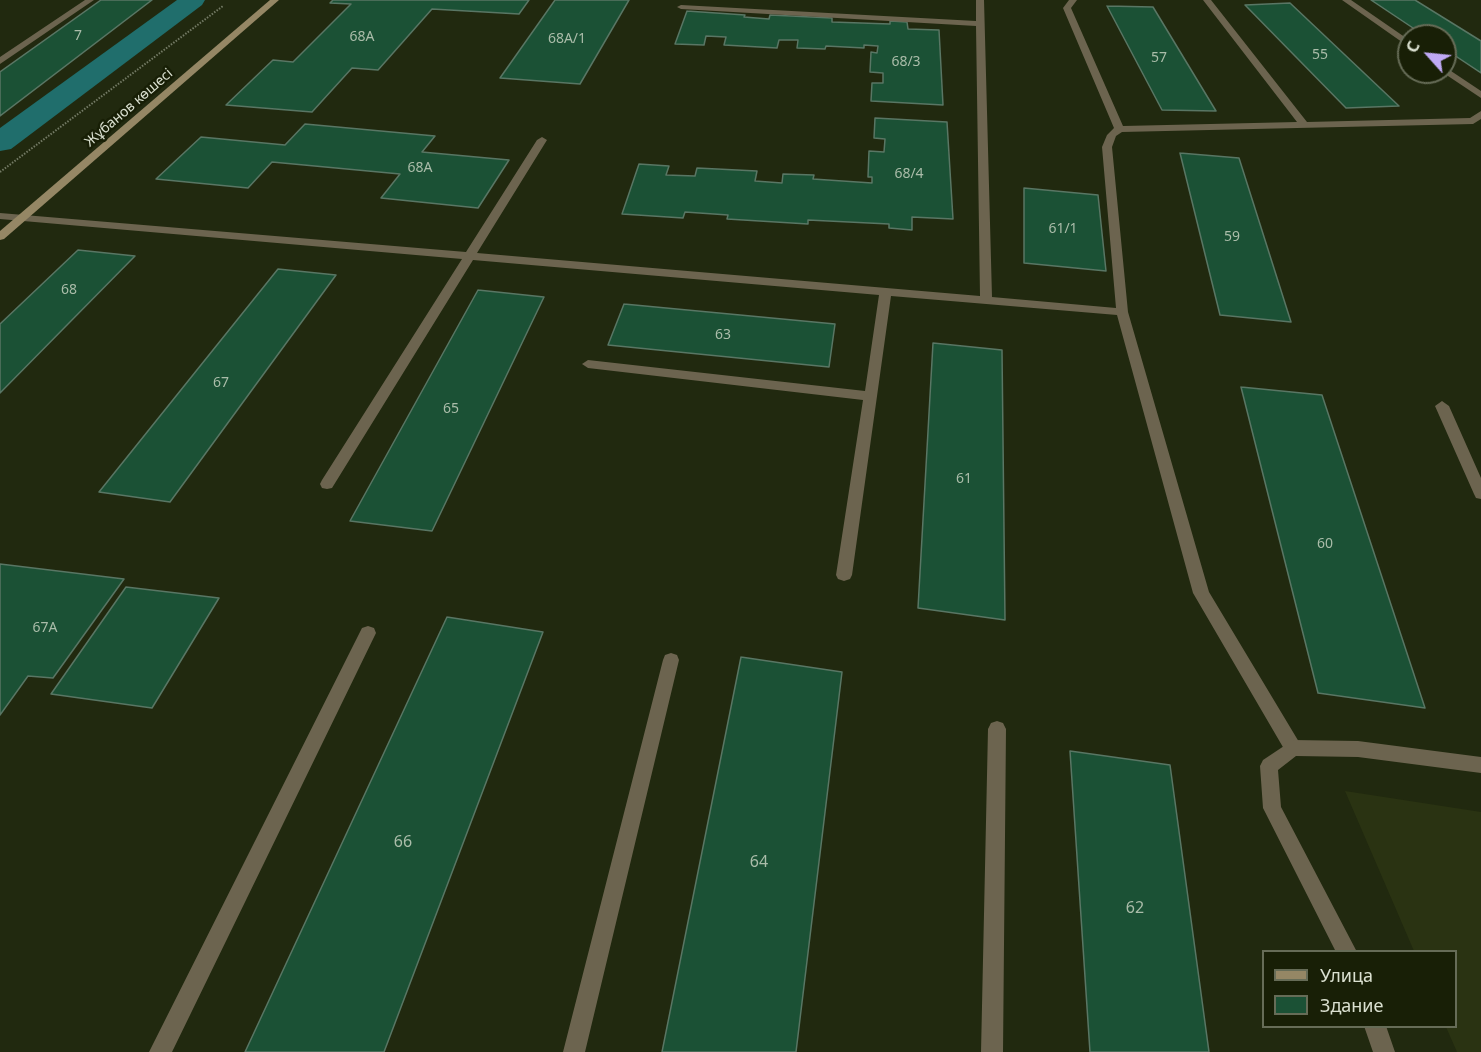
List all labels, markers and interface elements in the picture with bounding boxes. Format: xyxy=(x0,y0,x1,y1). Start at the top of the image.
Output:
north arrow xyxy=(1397,24,1457,84)
house number: 7 xyxy=(74,28,82,44)
house number: 68А xyxy=(350,29,374,45)
house number: 68А/1 xyxy=(548,31,586,47)
text: С xyxy=(1401,37,1425,56)
house number: 55 xyxy=(1312,47,1328,63)
house number: 57 xyxy=(1151,50,1167,66)
house number: 68/3 xyxy=(891,54,921,70)
street label: Жұбанов көшесі xyxy=(82,65,176,151)
house number: 68А xyxy=(408,160,432,176)
house number: 68/4 xyxy=(894,166,924,182)
house number: 61/1 xyxy=(1048,221,1078,237)
house number: 59 xyxy=(1224,229,1240,245)
house number: 68 xyxy=(61,282,77,298)
house number: 63 xyxy=(715,327,731,343)
house number: 67 xyxy=(213,375,229,391)
house number: 65 xyxy=(443,401,459,417)
house number: 61 xyxy=(956,471,972,487)
house number: 60 xyxy=(1317,536,1333,552)
house number: 67А xyxy=(33,620,57,636)
house number: 66 xyxy=(394,832,412,852)
house number: 64 xyxy=(750,852,768,872)
house number: 62 xyxy=(1126,898,1144,918)
legend xyxy=(1262,950,1457,1028)
text: Улица xyxy=(1320,963,1373,987)
text: Здание xyxy=(1320,993,1383,1017)

